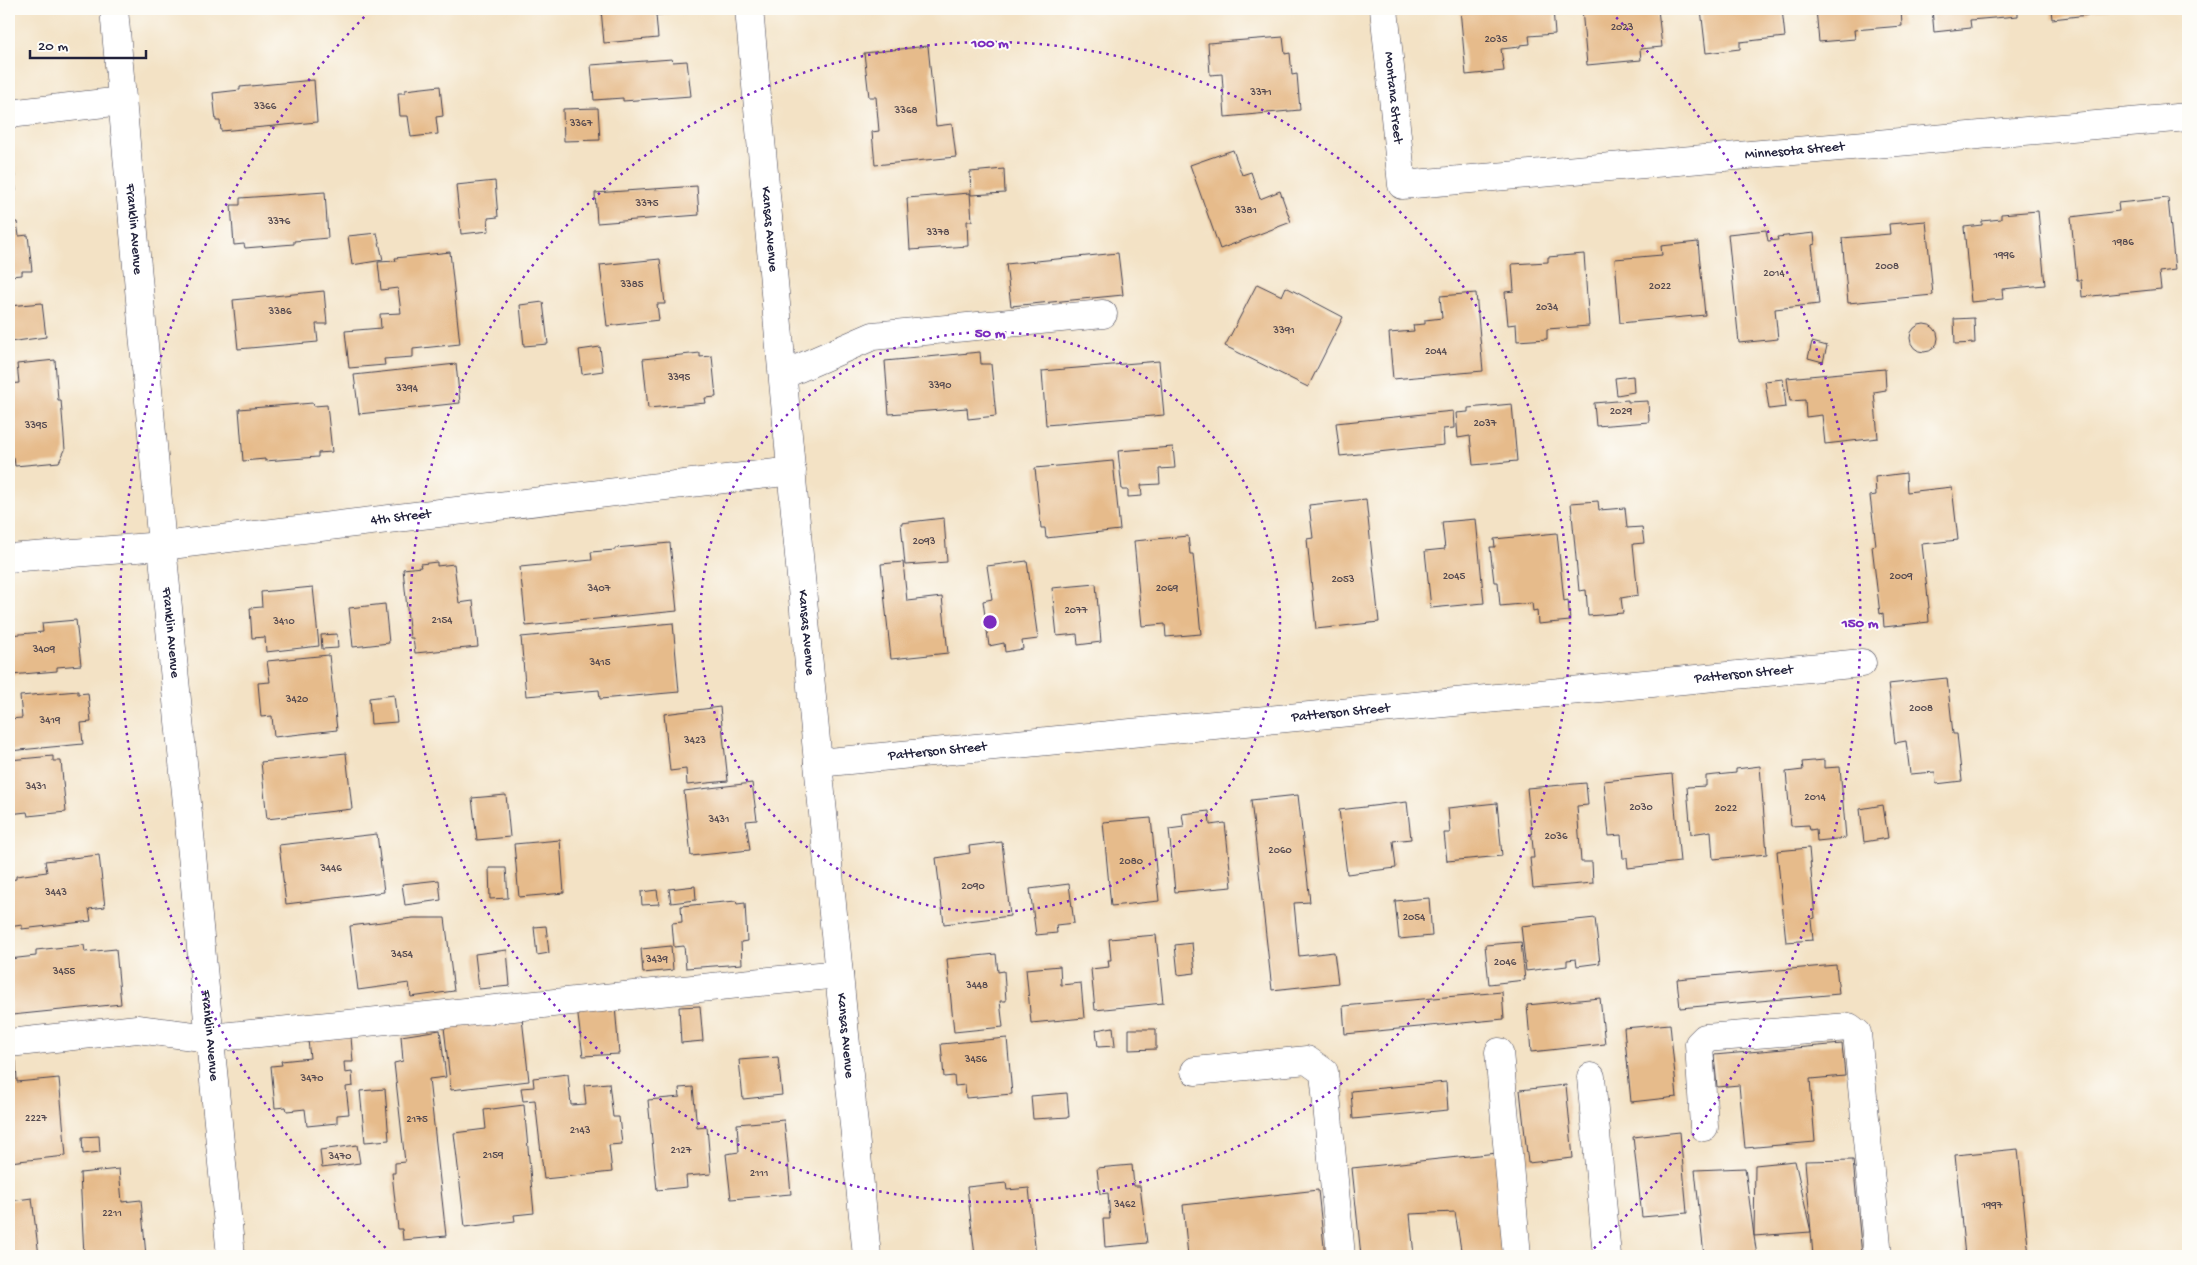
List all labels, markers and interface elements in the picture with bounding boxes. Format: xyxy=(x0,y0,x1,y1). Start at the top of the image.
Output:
house number: 2023 xyxy=(1611,22,1634,34)
scale bar xyxy=(30,28,146,60)
house number: 2035 xyxy=(1484,34,1508,46)
text: 100 m xyxy=(970,35,1009,53)
text: 20 m xyxy=(38,38,68,56)
street label: Montana Street xyxy=(1380,51,1406,146)
house number: 3371 xyxy=(1249,87,1272,99)
house number: 3366 xyxy=(253,101,277,113)
house number: 3368 xyxy=(893,105,918,117)
house number: 3367 xyxy=(569,118,593,130)
street label: Minnesota Street xyxy=(1744,138,1846,164)
street label: Franklin Avenue xyxy=(121,182,146,276)
street label: Kansas Avenue xyxy=(757,186,782,273)
house number: 3375 xyxy=(635,198,659,210)
house number: 3381 xyxy=(1234,205,1257,217)
house number: 3376 xyxy=(267,216,291,228)
house number: 3378 xyxy=(925,227,950,239)
house number: 1986 xyxy=(2111,237,2134,249)
house number: 1996 xyxy=(1992,250,2015,262)
house number: 2008 xyxy=(1875,261,1899,273)
house number: 2014 xyxy=(1763,268,1785,280)
house number: 3385 xyxy=(619,279,644,291)
house number: 2022 xyxy=(1649,281,1672,293)
house number: 2034 xyxy=(1536,302,1559,314)
house number: 3386 xyxy=(267,306,292,318)
text: 50 m xyxy=(975,325,1006,343)
house number: 3391 xyxy=(1272,325,1295,337)
house number: 2044 xyxy=(1425,346,1448,358)
house number: 3395 xyxy=(667,372,691,384)
house number: 3390 xyxy=(927,380,952,392)
house number: 3394 xyxy=(395,383,419,395)
house number: 2029 xyxy=(1610,406,1633,418)
house number: 2037 xyxy=(1473,418,1497,430)
house number: 3395 xyxy=(24,420,48,432)
street label: 4th Street xyxy=(370,505,433,530)
house number: 2093 xyxy=(913,536,936,548)
house number: 2045 xyxy=(1443,571,1466,583)
house number: 2009 xyxy=(1889,571,1913,583)
house number: 2053 xyxy=(1331,574,1355,586)
house number: 3407 xyxy=(587,583,611,595)
house number: 2069 xyxy=(1156,583,1179,595)
street label: Franklin Avenue xyxy=(157,585,183,679)
street label: Kansas Avenue xyxy=(794,589,818,677)
house number: 2077 xyxy=(1064,605,1088,617)
centre of rings xyxy=(981,613,999,631)
house number: 2154 xyxy=(432,615,453,627)
text: 150 m xyxy=(1841,615,1879,633)
house number: 3410 xyxy=(272,616,295,628)
house number: 3409 xyxy=(32,644,56,656)
house number: 3415 xyxy=(588,657,611,669)
street label: Patterson Street xyxy=(1693,661,1795,688)
house number: 3420 xyxy=(285,694,308,706)
street label: Patterson Street xyxy=(1290,700,1392,726)
house number: 2008 xyxy=(1909,703,1933,715)
house number: 3419 xyxy=(39,715,61,727)
house number: 3423 xyxy=(683,735,706,747)
street label: Patterson Street xyxy=(886,738,989,765)
house number: 3431 xyxy=(24,781,47,793)
house number: 2014 xyxy=(1804,792,1826,804)
house number: 2030 xyxy=(1629,802,1653,814)
house number: 2022 xyxy=(1715,803,1738,815)
house number: 3431 xyxy=(707,814,730,826)
house number: 2036 xyxy=(1545,831,1568,843)
house number: 2060 xyxy=(1268,845,1292,857)
house number: 2080 xyxy=(1119,856,1143,868)
house number: 3446 xyxy=(319,863,342,875)
house number: 2090 xyxy=(961,881,985,893)
house number: 3443 xyxy=(44,887,67,899)
house number: 2054 xyxy=(1403,912,1426,924)
house number: 3454 xyxy=(390,949,414,961)
house number: 3439 xyxy=(645,954,669,966)
house number: 2046 xyxy=(1494,957,1517,969)
house number: 3455 xyxy=(52,966,75,978)
house number: 3448 xyxy=(965,980,988,992)
street label: Franklin Avenue xyxy=(197,988,223,1082)
street label: Kansas Avenue xyxy=(832,992,858,1080)
house number: 3456 xyxy=(964,1054,988,1066)
house number: 3470 xyxy=(300,1073,323,1085)
house number: 2227 xyxy=(25,1113,47,1125)
house number: 2175 xyxy=(406,1114,428,1126)
house number: 2143 xyxy=(570,1125,591,1137)
house number: 2127 xyxy=(671,1145,692,1157)
house number: 2159 xyxy=(482,1150,504,1162)
house number: 3470 xyxy=(328,1151,351,1163)
house number: 2111 xyxy=(750,1168,768,1180)
house number: 3462 xyxy=(1113,1199,1137,1211)
house number: 1997 xyxy=(1980,1200,2003,1212)
house number: 2211 xyxy=(102,1208,122,1220)

